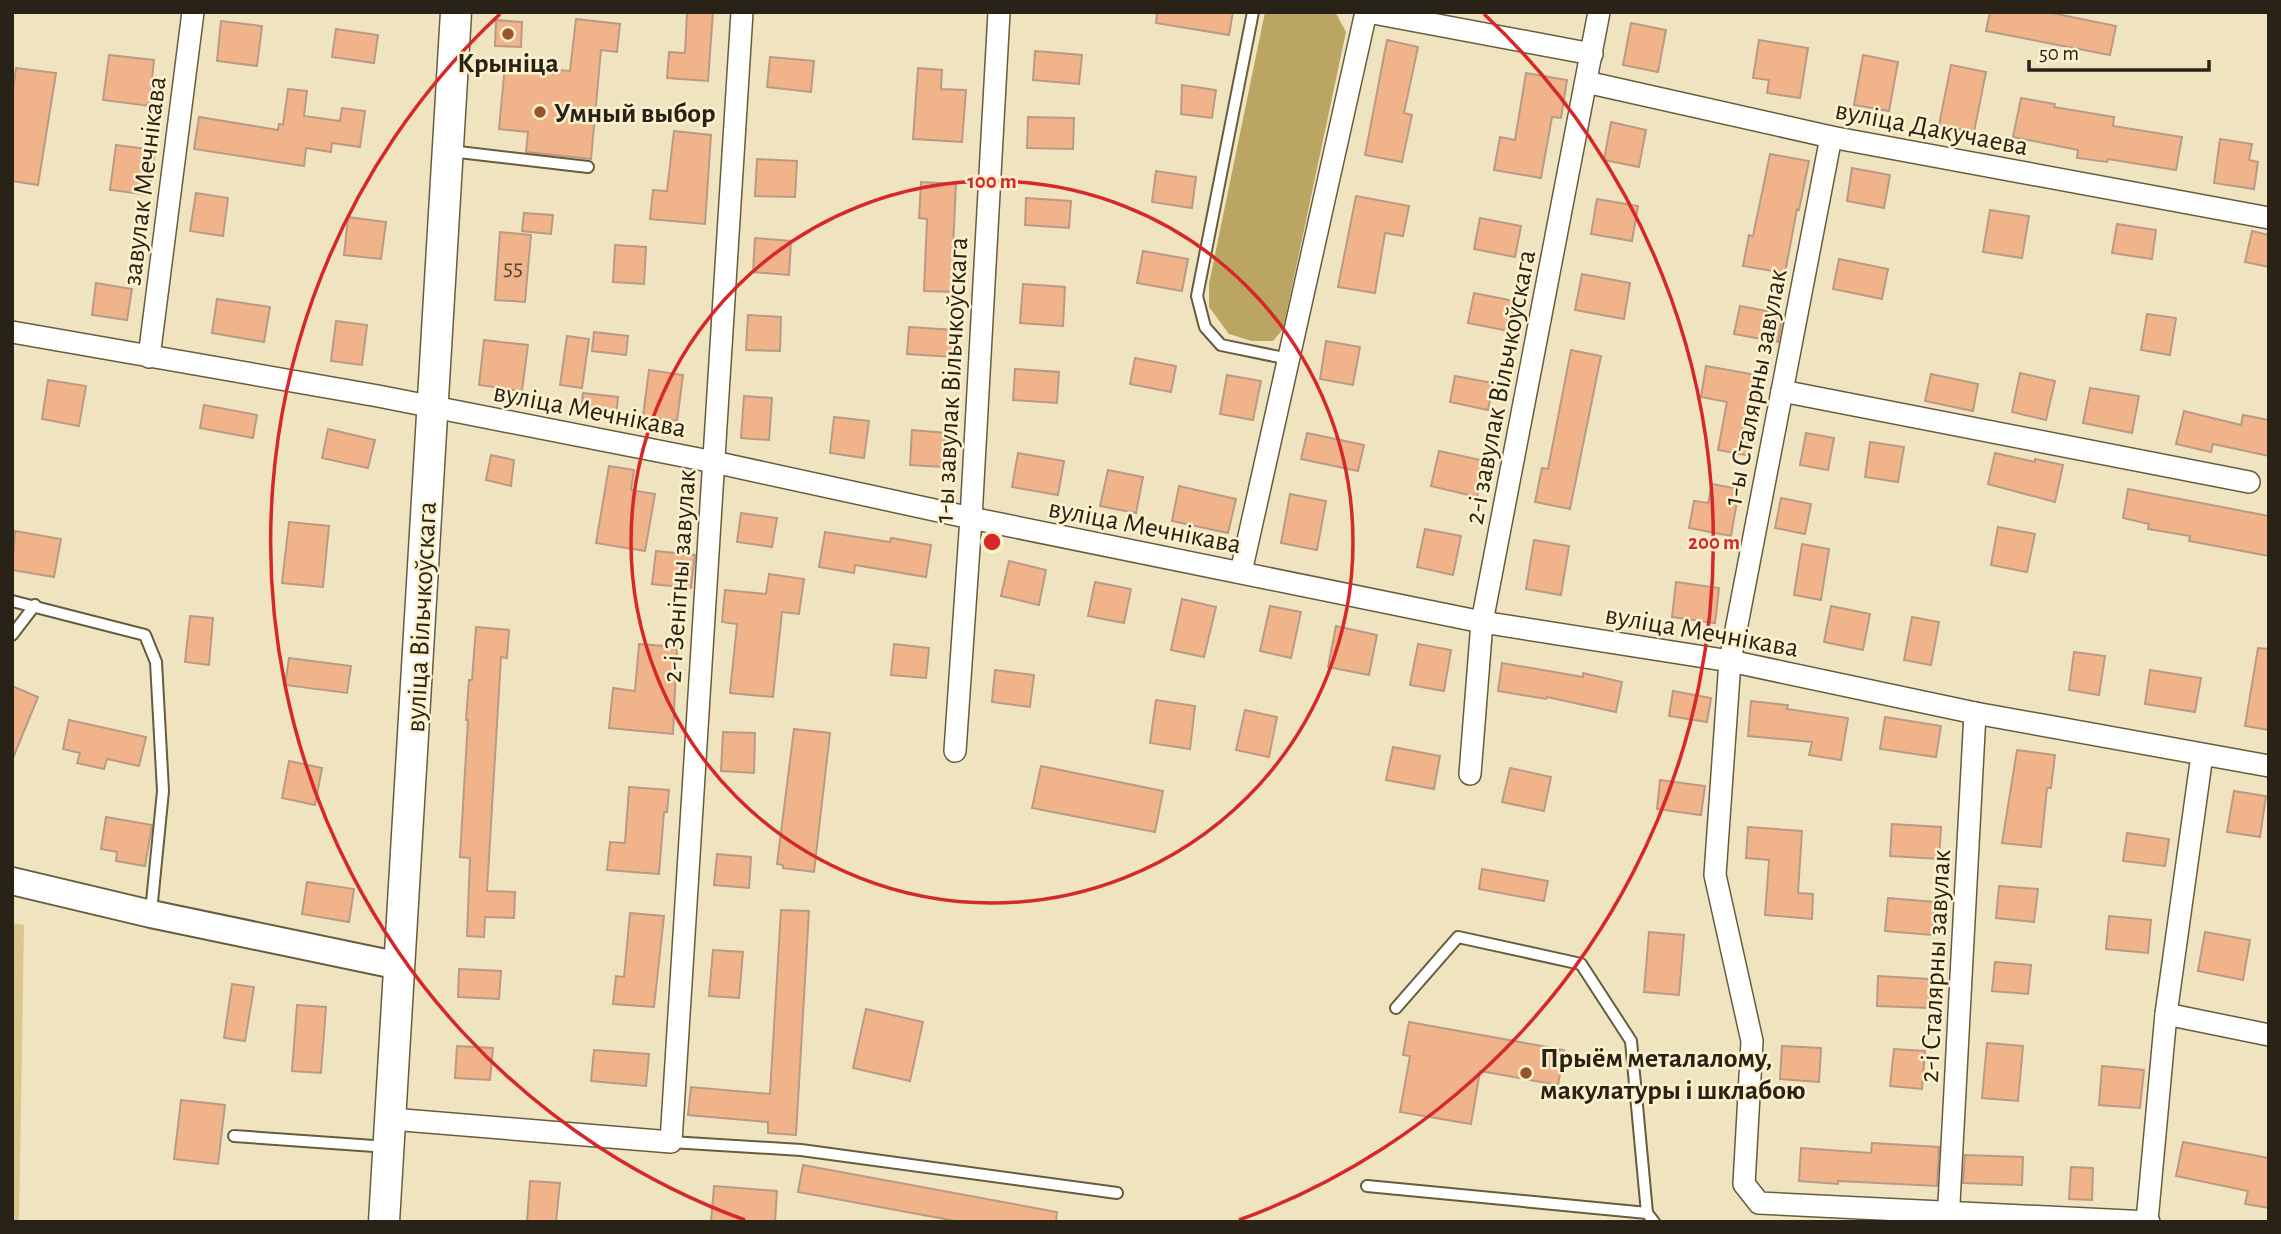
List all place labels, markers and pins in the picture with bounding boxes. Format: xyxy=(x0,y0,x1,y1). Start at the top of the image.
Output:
marker: Крыніца xyxy=(500,26,516,42)
place label: Крыніца xyxy=(457,50,559,78)
place label: Умный выбор xyxy=(554,100,716,128)
marker: Умный выбор xyxy=(532,104,548,120)
centre of rings xyxy=(980,530,1004,554)
place label: Прыём металалому, макулатуры і шклабою xyxy=(1540,1045,1806,1105)
marker: Прыём металалому, макулатуры і шклабою xyxy=(1518,1065,1534,1081)

